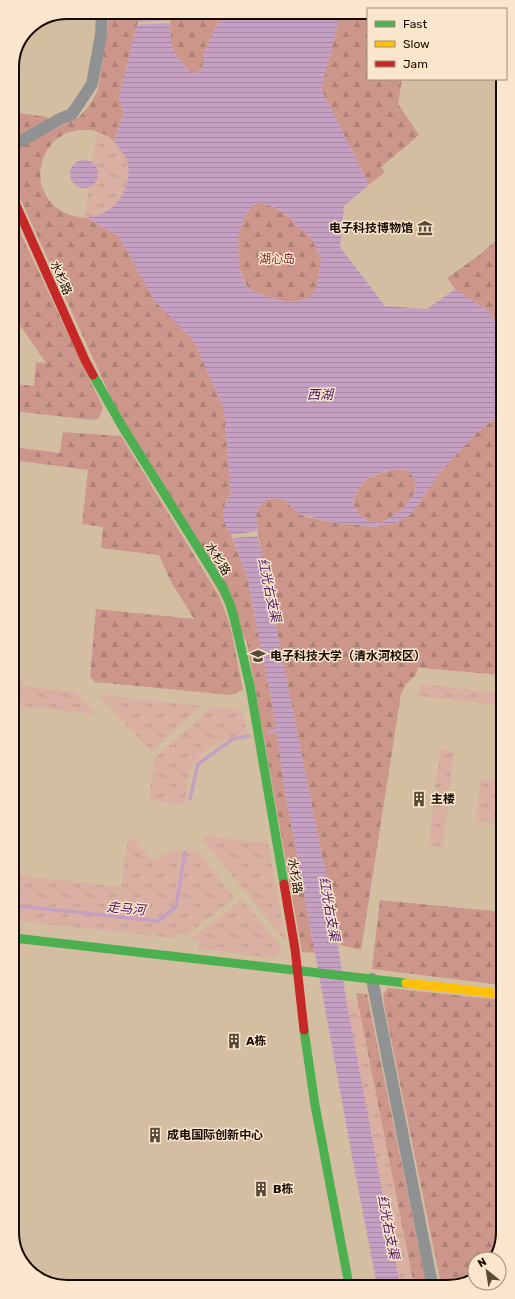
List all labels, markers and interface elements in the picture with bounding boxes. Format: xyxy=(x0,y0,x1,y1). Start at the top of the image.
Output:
legend xyxy=(367,8,507,80)
text: Fast xyxy=(403,17,427,31)
text: Slow xyxy=(403,37,430,51)
text: Jam xyxy=(403,57,428,71)
museum icon: 电子科技博物馆 xyxy=(416,219,434,237)
place label: 电子科技博物馆 xyxy=(329,221,413,235)
park label: 湖心岛 xyxy=(259,252,295,266)
street label: 水杉路 xyxy=(47,259,75,297)
water label: 西湖 xyxy=(307,387,335,402)
street label: 水杉路 xyxy=(203,540,233,578)
water label: 红光右支渠 xyxy=(255,557,284,625)
school or university icon: 电子科技大学（清水河校区） xyxy=(249,647,267,665)
place label: 电子科技大学（清水河校区） xyxy=(270,649,426,663)
building icon: 主楼 xyxy=(410,790,428,808)
place label: 主楼 xyxy=(431,792,455,806)
street label: 水杉路 xyxy=(285,857,305,895)
water label: 红光右支渠 xyxy=(316,876,343,944)
water label: 走马河 xyxy=(106,899,149,918)
building icon: A栋 xyxy=(225,1032,243,1050)
place label: A栋 xyxy=(246,1034,267,1048)
building icon: 成电国际创新中心 xyxy=(146,1126,164,1144)
place label: 成电国际创新中心 xyxy=(167,1128,263,1142)
building icon: B栋 xyxy=(252,1180,270,1198)
place label: B栋 xyxy=(273,1182,293,1196)
water label: 红光右支渠 xyxy=(375,1194,402,1262)
north arrow xyxy=(467,1251,507,1291)
text: N xyxy=(476,1255,489,1270)

